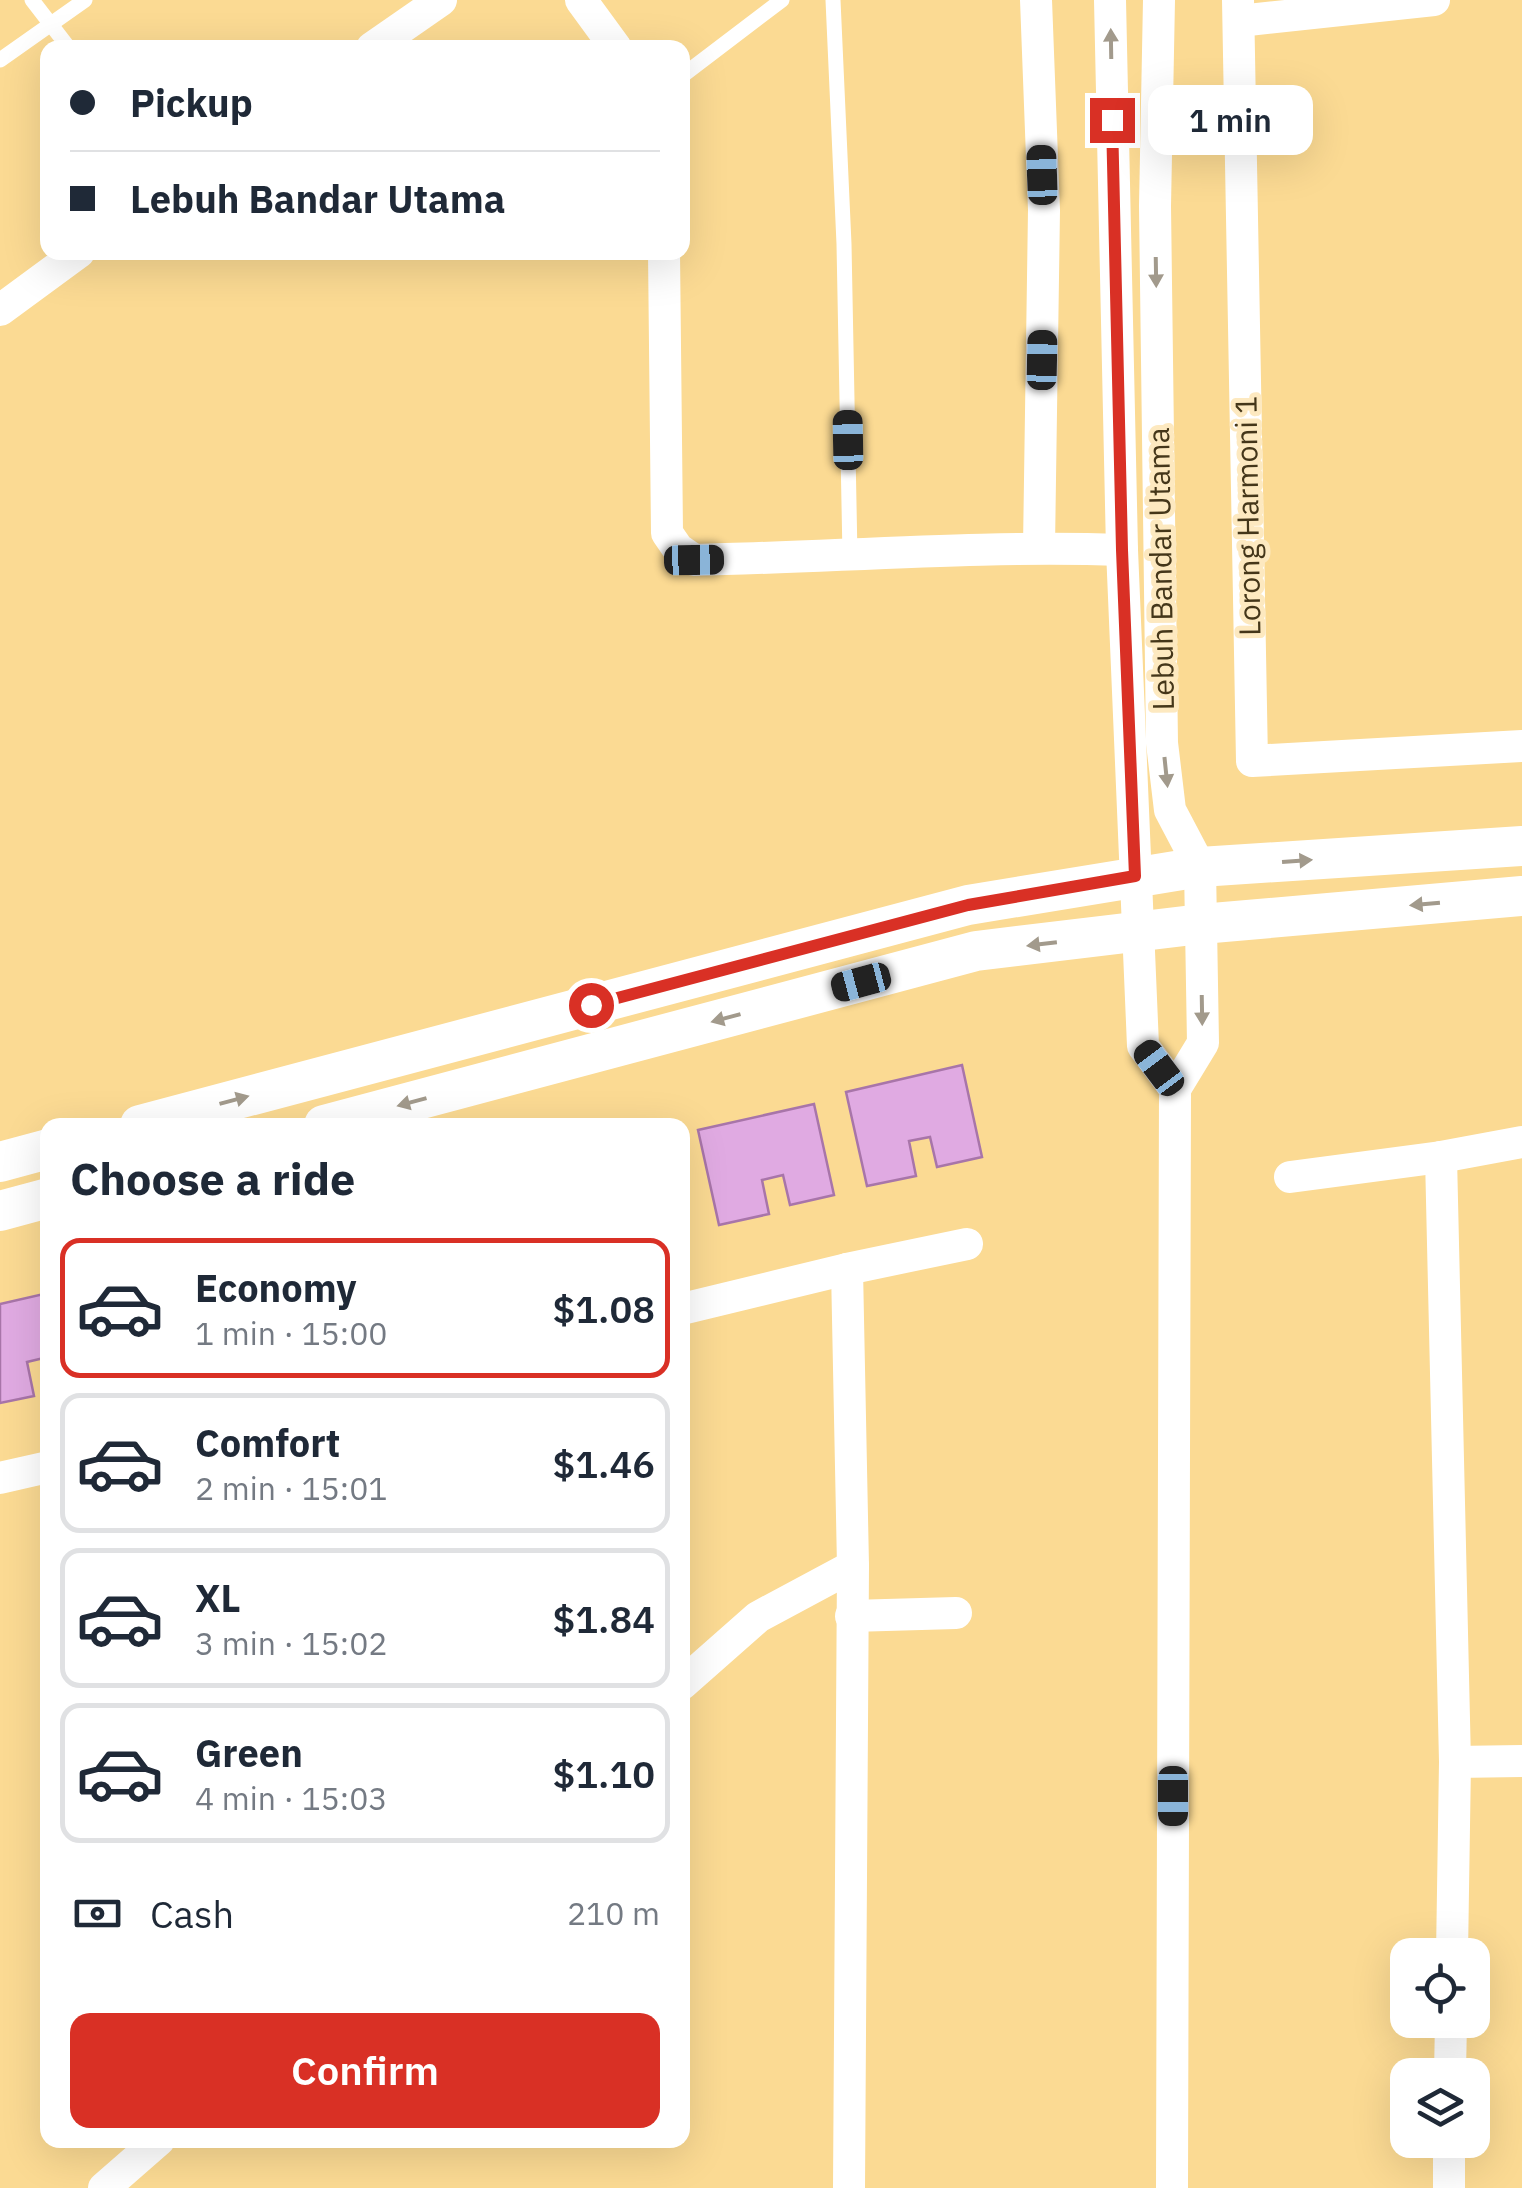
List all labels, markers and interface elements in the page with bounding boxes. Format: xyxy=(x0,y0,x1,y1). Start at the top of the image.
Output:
one-way arrow xyxy=(1103,27,1119,59)
text: Pickup xyxy=(130,78,253,127)
callout: 1 min xyxy=(1147,85,1312,155)
route end xyxy=(1090,98,1135,143)
text: 1 min xyxy=(1189,99,1272,141)
car xyxy=(1026,144,1058,206)
text: Lebuh Bandar Utama xyxy=(130,174,505,223)
one-way arrow xyxy=(1148,257,1164,289)
car xyxy=(1026,330,1058,390)
street label: Lorong Harmoni 1 xyxy=(1225,396,1269,636)
car xyxy=(832,410,864,470)
street label: Lebuh Bandar Utama xyxy=(1138,427,1182,711)
car xyxy=(664,544,724,576)
one-way arrow xyxy=(1158,757,1174,789)
one-way arrow xyxy=(1282,853,1313,869)
one-way arrow xyxy=(1408,897,1440,913)
one-way arrow xyxy=(1025,936,1057,952)
car xyxy=(828,960,894,1004)
route start xyxy=(569,983,614,1028)
one-way arrow xyxy=(1194,995,1210,1027)
one-way arrow xyxy=(710,1011,741,1027)
car xyxy=(1129,1035,1189,1101)
one-way arrow xyxy=(219,1091,250,1107)
one-way arrow xyxy=(396,1094,427,1110)
text: Choose a ride xyxy=(70,1149,355,1207)
icon: car xyxy=(75,1263,165,1353)
text: Economy xyxy=(195,1263,357,1312)
text: $1.08 xyxy=(552,1284,655,1333)
text: 1 min · 15:00 xyxy=(195,1312,388,1354)
icon: car xyxy=(75,1418,165,1508)
text: Comfort xyxy=(195,1418,340,1467)
text: $1.46 xyxy=(552,1439,655,1488)
text: 2 min · 15:01 xyxy=(195,1467,388,1509)
icon: car xyxy=(75,1573,165,1663)
text: XL xyxy=(195,1573,241,1622)
text: $1.84 xyxy=(552,1594,655,1643)
text: 3 min · 15:02 xyxy=(195,1622,388,1664)
icon: car xyxy=(75,1728,165,1818)
text: Green xyxy=(195,1728,303,1777)
text: $1.10 xyxy=(552,1749,655,1798)
car xyxy=(1158,1766,1188,1826)
text: 4 min · 15:03 xyxy=(195,1777,388,1819)
icon: cash xyxy=(70,1886,125,1941)
text: Cash xyxy=(150,1889,234,1938)
text: 210 m xyxy=(567,1892,660,1934)
map controls xyxy=(1390,1938,1490,2158)
button: locate xyxy=(1390,1938,1490,2038)
button: Confirm xyxy=(70,2013,660,2128)
button: layers xyxy=(1390,2058,1490,2158)

